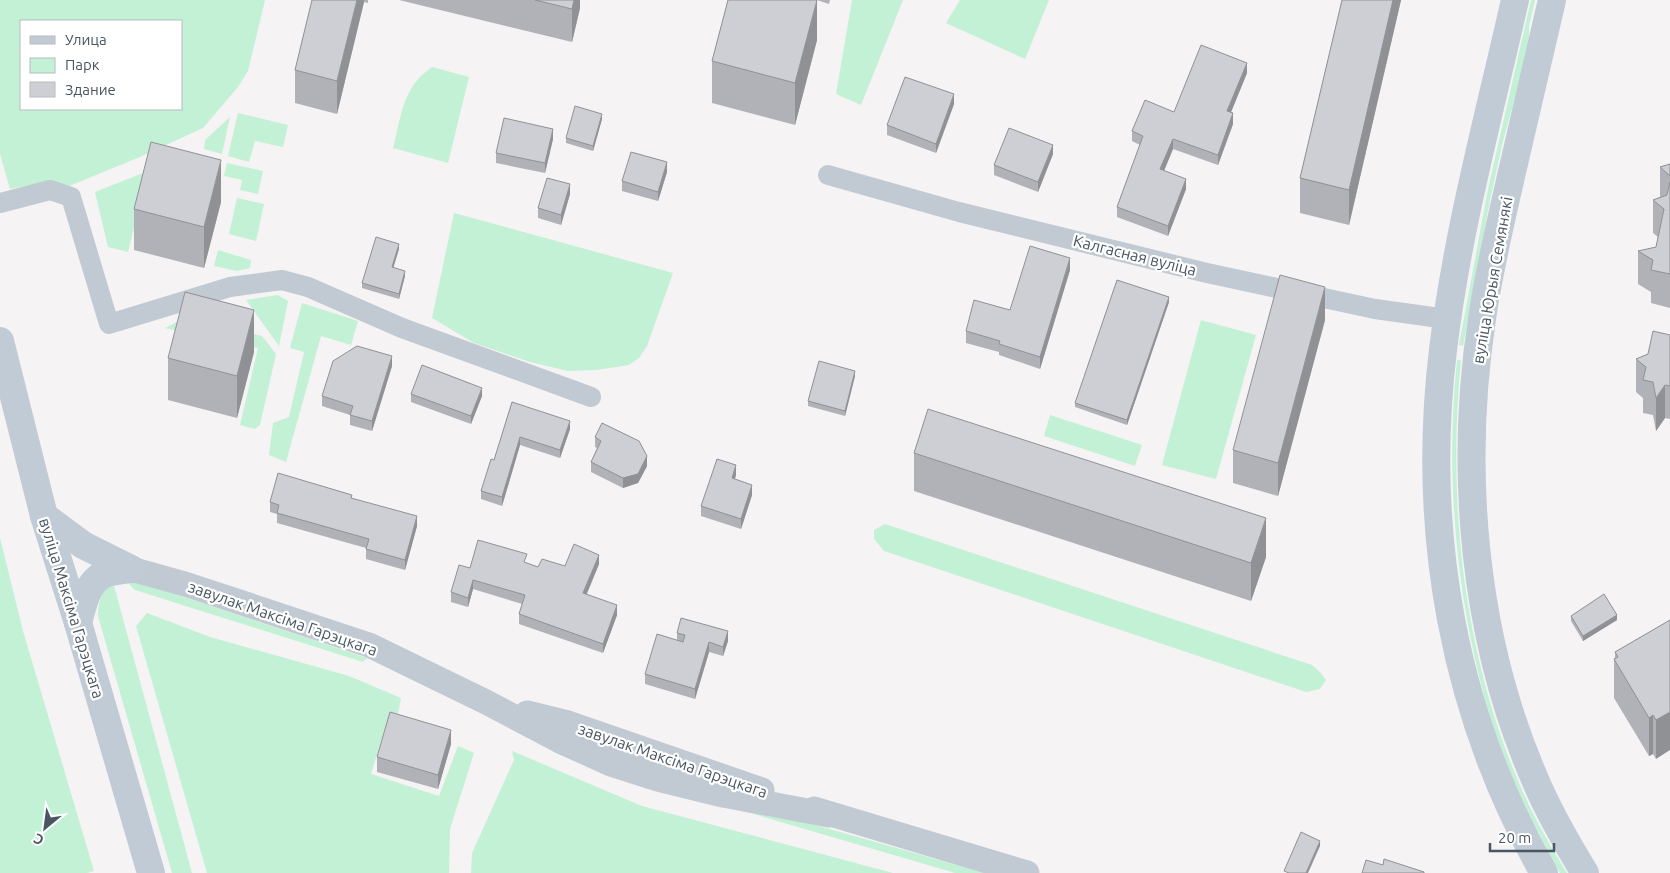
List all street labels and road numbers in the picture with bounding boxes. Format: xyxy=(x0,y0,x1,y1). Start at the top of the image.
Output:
street label: вуліца Юрыя Семянякі xyxy=(1468,195,1516,365)
street label: Калгасная вуліца xyxy=(1072,231,1198,279)
street label: вуліца Максіма Гарэцкага xyxy=(36,515,108,701)
street label: завулак Максіма Гарэцкага xyxy=(186,577,380,659)
street label: завулак Максіма Гарэцкага xyxy=(576,719,770,801)

